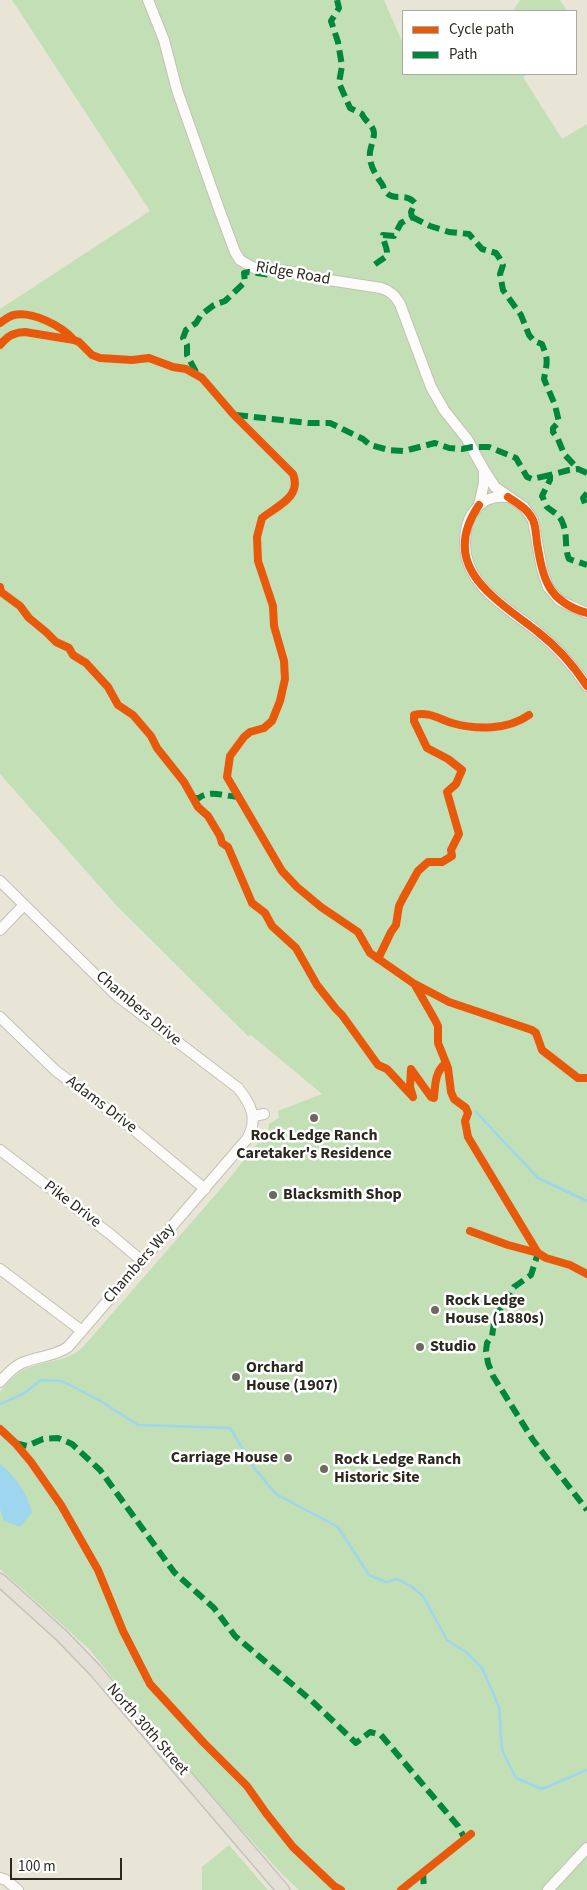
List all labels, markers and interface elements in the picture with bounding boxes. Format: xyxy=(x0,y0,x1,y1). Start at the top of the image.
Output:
legend xyxy=(402,10,577,75)
text: Cycle path xyxy=(449,19,514,40)
text: Path xyxy=(449,44,477,65)
street label: Ridge Road xyxy=(254,258,332,290)
street label: Chambers Drive xyxy=(91,968,185,1050)
street label: Adams Drive xyxy=(62,1072,140,1138)
marker: Rock Ledge Ranch Caretaker's Residence xyxy=(308,1112,320,1124)
place label: Rock Ledge Ranch Caretaker's Residence xyxy=(236,1126,392,1164)
street label: Pike Drive xyxy=(40,1177,104,1233)
place label: Blacksmith Shop xyxy=(283,1185,402,1205)
marker: Blacksmith Shop xyxy=(267,1189,279,1201)
street label: Chambers Way xyxy=(100,1220,180,1308)
place label: Rock Ledge House (1880s) xyxy=(445,1291,544,1329)
marker: Rock Ledge House (1880s) xyxy=(429,1304,441,1316)
place label: Studio xyxy=(430,1337,476,1357)
marker: Studio xyxy=(414,1341,426,1353)
place label: Orchard House (1907) xyxy=(246,1358,338,1396)
marker: Orchard House (1907) xyxy=(230,1371,242,1383)
place label: Carriage House xyxy=(171,1448,278,1468)
place label: Rock Ledge Ranch Historic Site xyxy=(334,1450,461,1488)
marker: Carriage House xyxy=(282,1452,294,1464)
marker: Rock Ledge Ranch Historic Site xyxy=(318,1463,330,1475)
street label: North 30th Street xyxy=(102,1680,192,1780)
scale bar xyxy=(12,1848,125,1880)
text: 100 m xyxy=(18,1856,56,1877)

